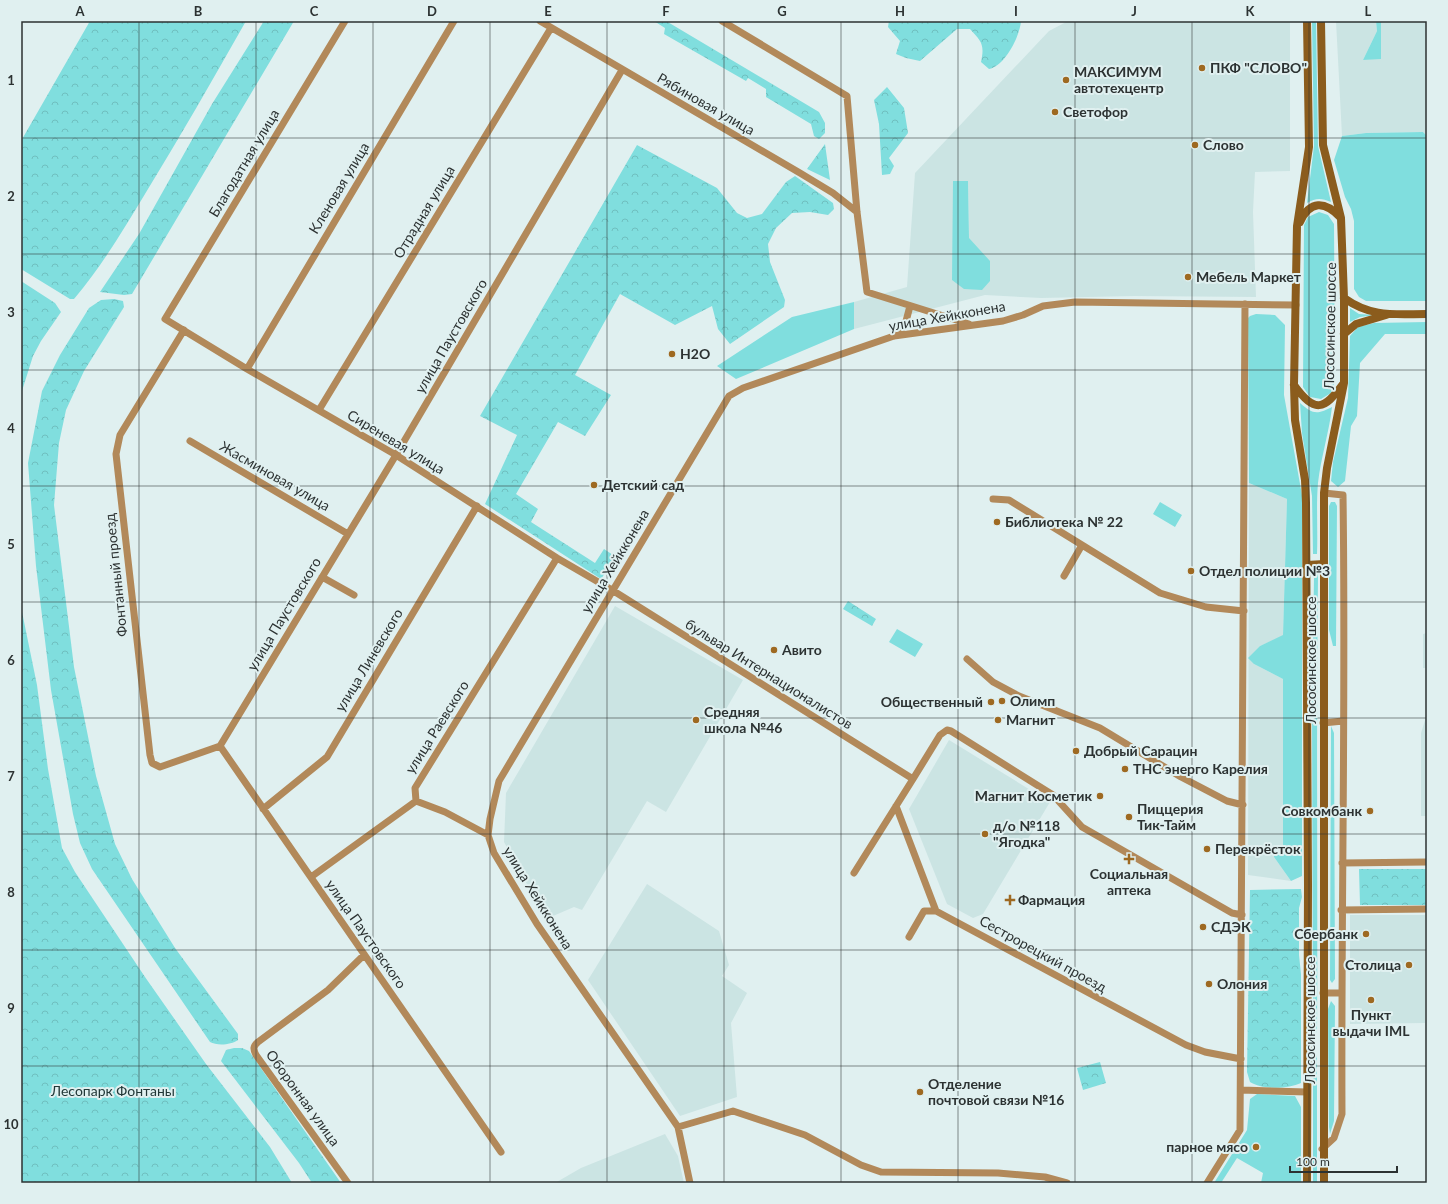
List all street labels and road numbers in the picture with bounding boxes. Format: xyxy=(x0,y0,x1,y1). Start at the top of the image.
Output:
street label: Рябиновая улица xyxy=(655,69,758,138)
street label: Благодатная улица xyxy=(205,106,283,220)
street label: Кленовая улица xyxy=(305,139,373,236)
street label: Отрадная улица xyxy=(389,162,458,261)
street label: Лососинское шоссе xyxy=(1320,262,1339,391)
street label: улица Паустовского xyxy=(411,276,490,396)
street label: улица Хейкконена xyxy=(887,297,1007,334)
street label: Сиреневая улица xyxy=(345,406,448,477)
street label: Жасминовая улица xyxy=(217,437,333,514)
street label: улица Хейкконена xyxy=(577,506,652,616)
street label: Фонтанный проезд xyxy=(101,512,130,638)
street label: улица Паустовского xyxy=(243,554,324,673)
street label: Лососинское шоссе xyxy=(1302,596,1319,725)
street label: улица Линевского xyxy=(331,605,406,714)
street label: бульвар Интернационалистов xyxy=(683,615,856,732)
street label: улица Раевского xyxy=(401,677,472,776)
street label: улица Хейкконена xyxy=(500,843,577,952)
street label: улица Паустовского xyxy=(322,876,410,991)
street label: Сестрорецкий проезд xyxy=(977,912,1110,996)
street label: Лососинское шоссе xyxy=(1301,956,1318,1085)
street label: Оборонная улица xyxy=(263,1046,344,1149)

